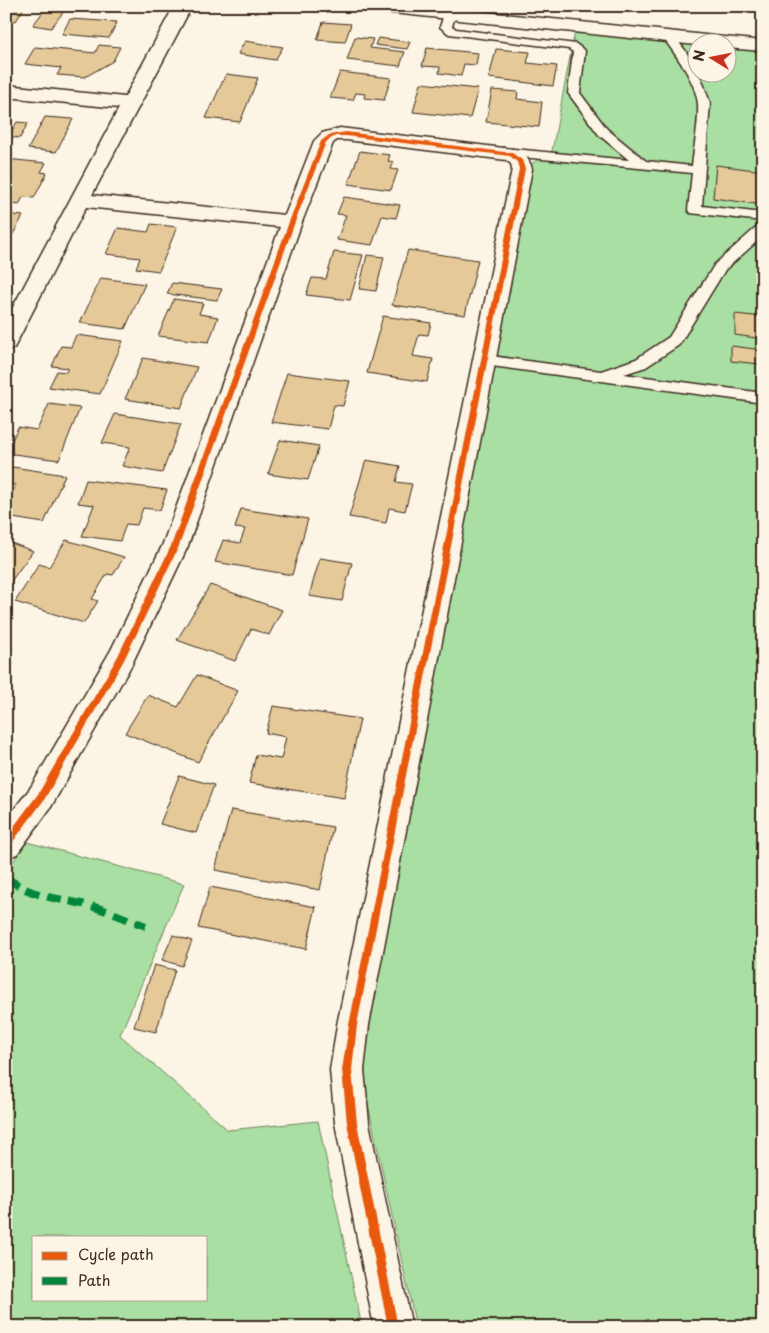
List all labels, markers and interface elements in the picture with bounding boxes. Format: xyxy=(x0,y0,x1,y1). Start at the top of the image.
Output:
north arrow xyxy=(686,32,736,82)
text: N xyxy=(687,48,710,63)
legend xyxy=(32,1236,208,1300)
text: Cycle path xyxy=(78,1242,154,1265)
text: Path xyxy=(78,1268,110,1291)

